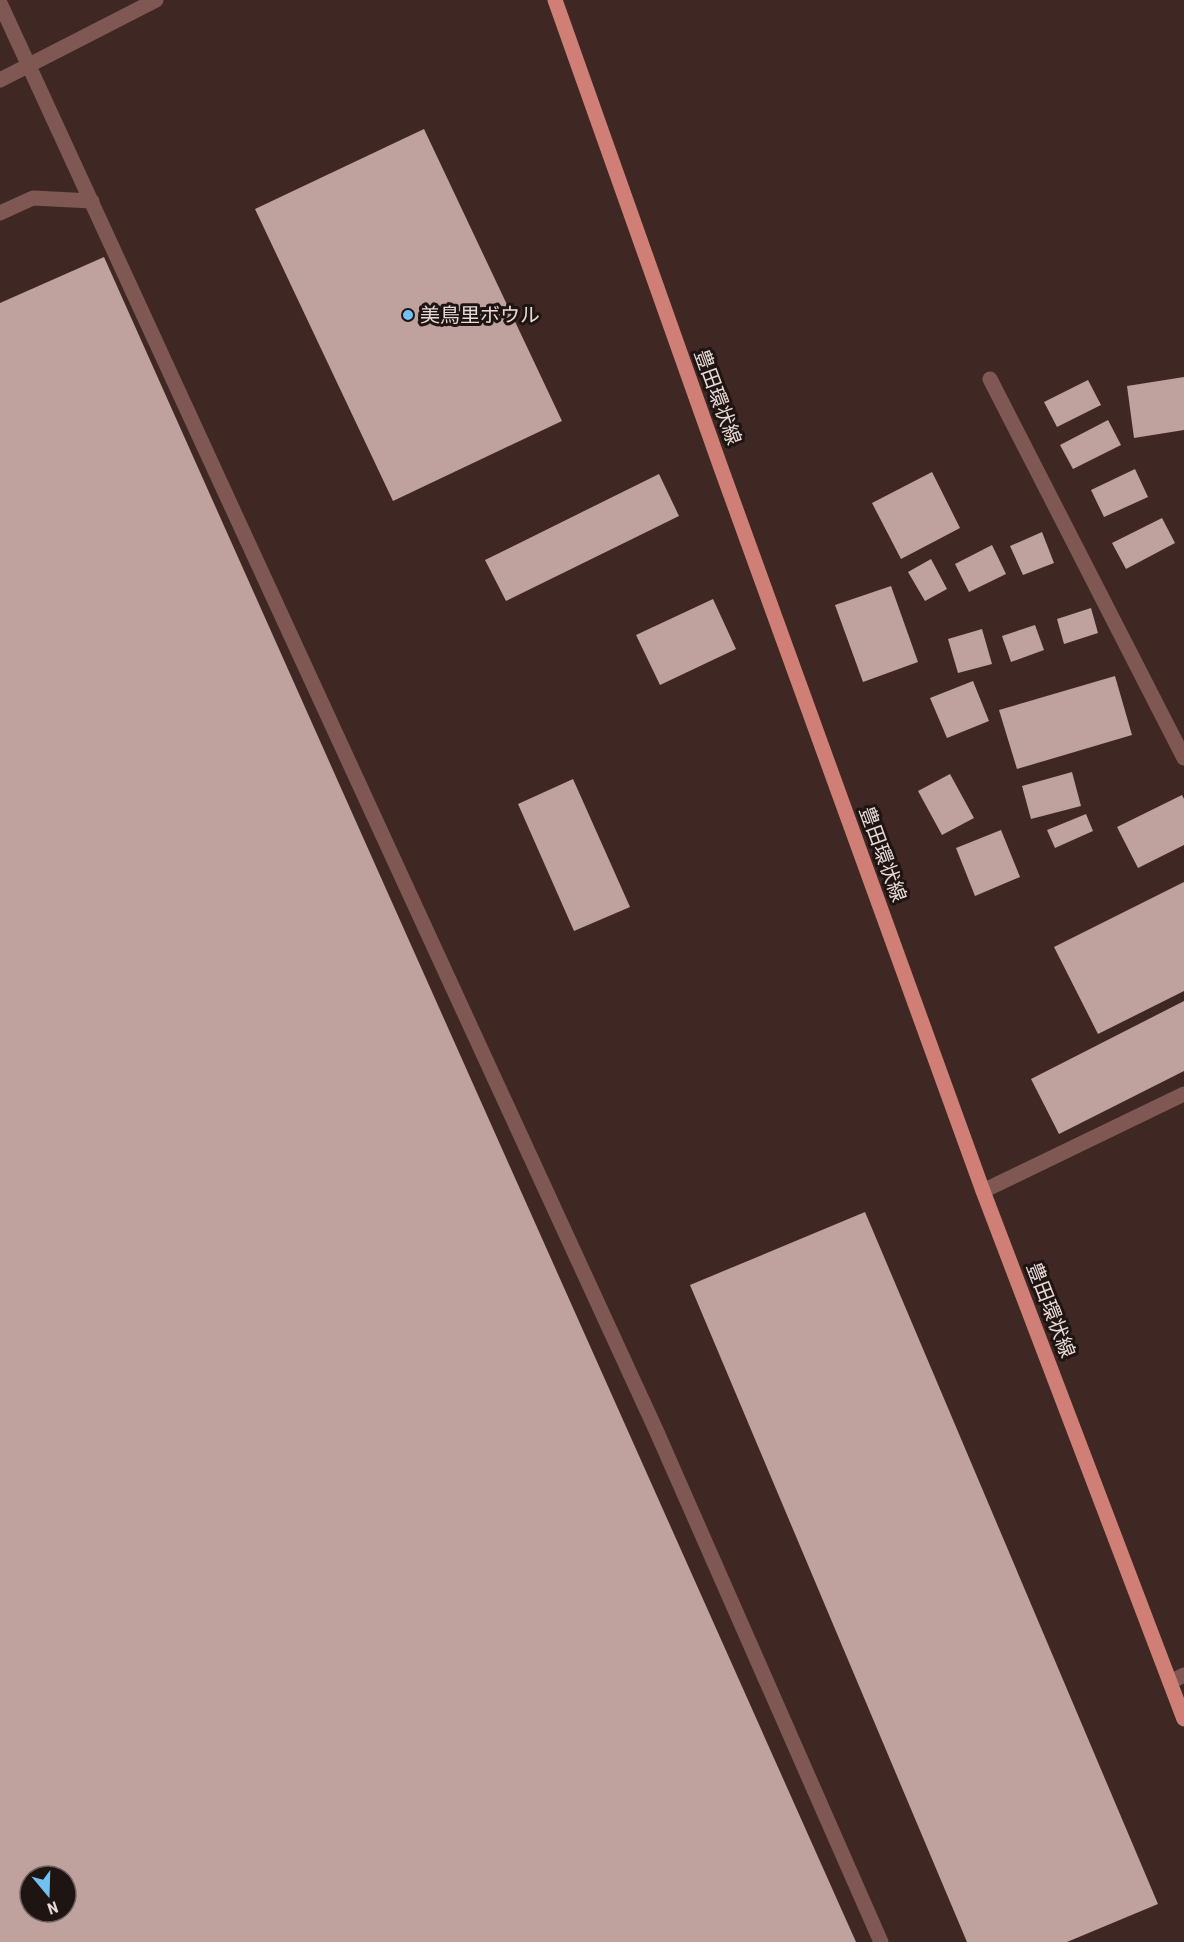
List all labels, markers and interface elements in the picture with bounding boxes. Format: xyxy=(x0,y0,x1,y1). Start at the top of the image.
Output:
place label: 美鳥里ボウル xyxy=(420,303,540,327)
marker: 美鳥里ボウル xyxy=(401,308,415,322)
street label: 豊田環状線 xyxy=(690,346,746,448)
street label: 豊田環状線 xyxy=(855,803,911,905)
street label: 豊田環状線 xyxy=(1022,1259,1080,1361)
north arrow xyxy=(18,1864,78,1924)
text: N xyxy=(45,1897,60,1918)

